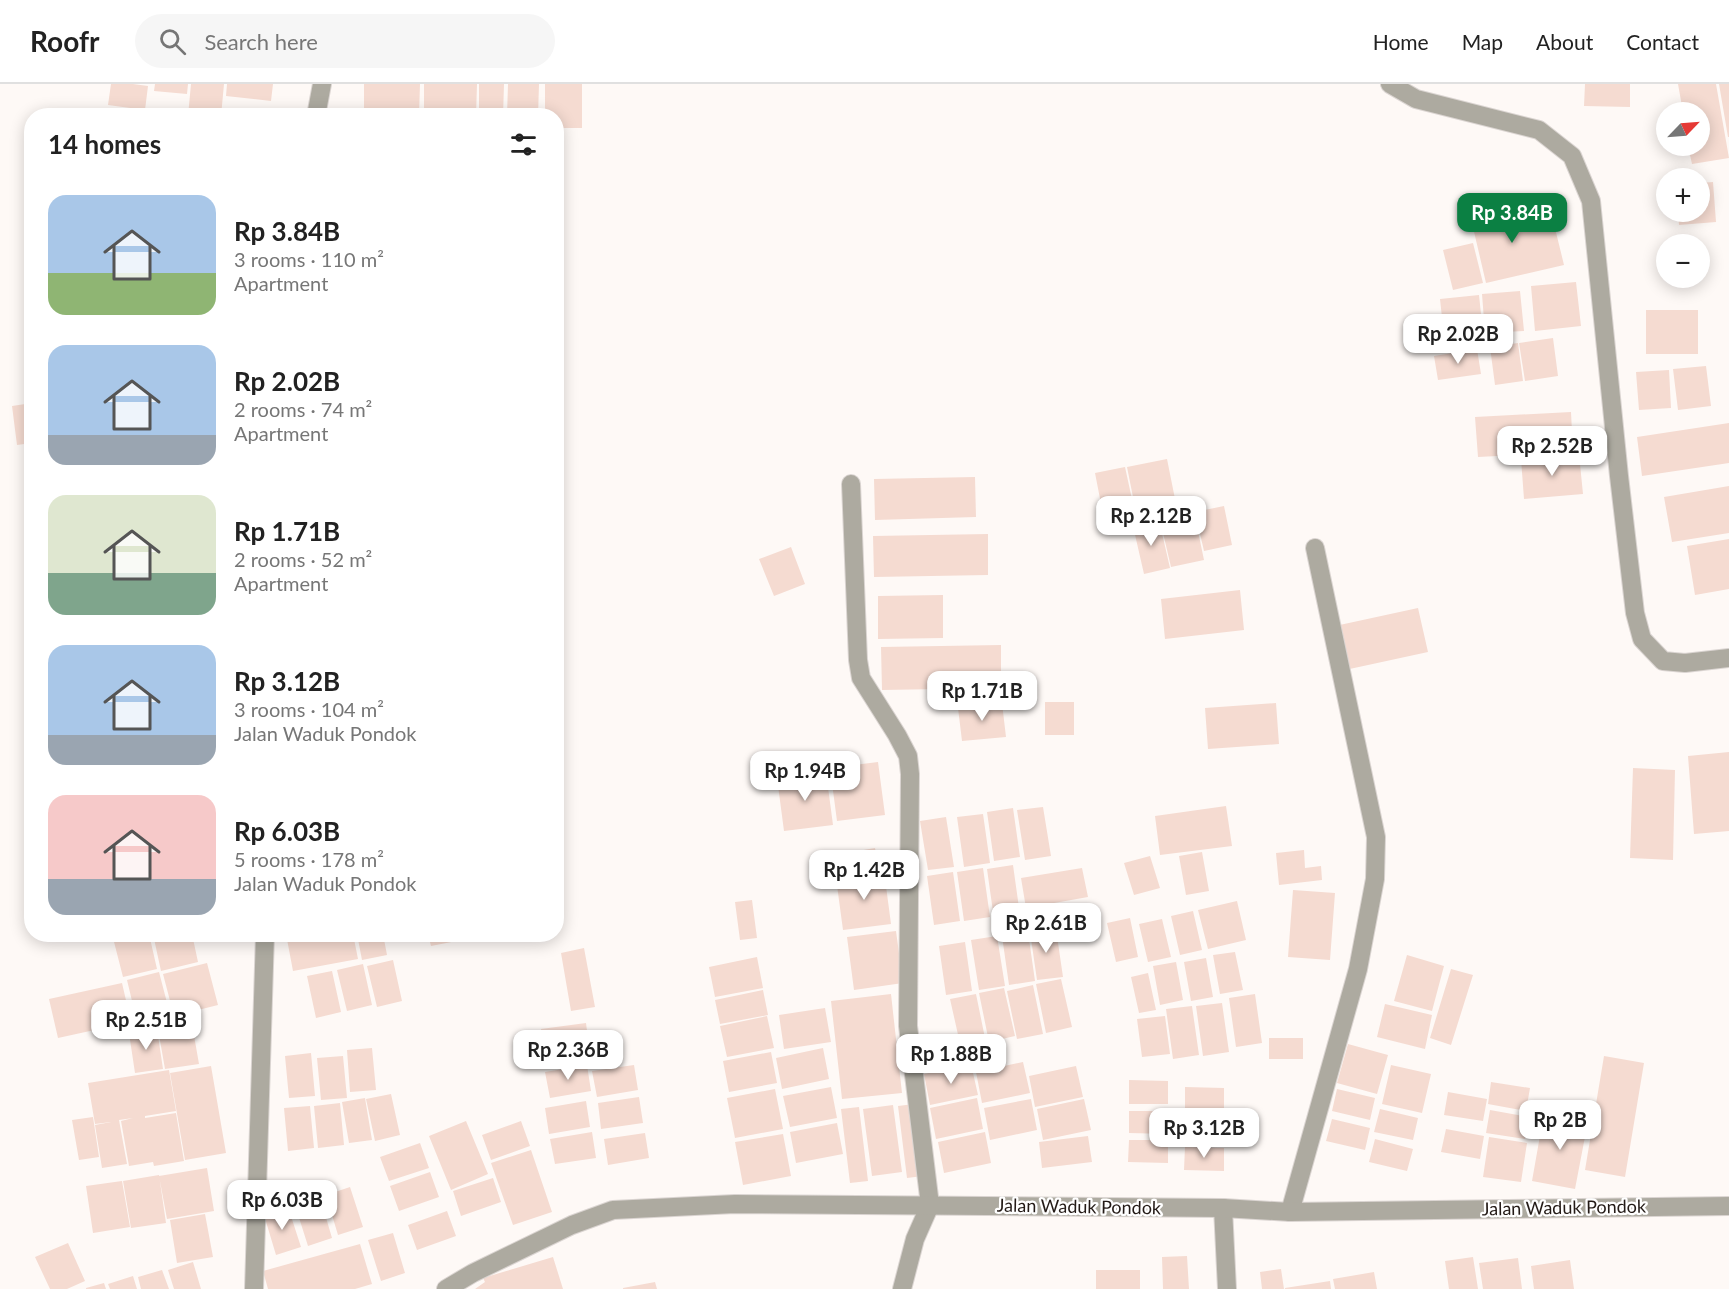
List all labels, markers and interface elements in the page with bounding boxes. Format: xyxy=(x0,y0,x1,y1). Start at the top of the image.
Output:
search box xyxy=(135,14,555,68)
text: Roofr xyxy=(30,24,99,58)
icon: search xyxy=(156,25,189,58)
text: Search here xyxy=(204,28,318,55)
text: Home xyxy=(1373,29,1429,54)
text: Map xyxy=(1462,29,1503,54)
text: About xyxy=(1536,29,1593,54)
text: Contact xyxy=(1626,29,1699,54)
north arrow xyxy=(1656,102,1710,156)
map controls xyxy=(1656,102,1710,288)
text: 14 homes xyxy=(48,128,161,160)
icon: filters xyxy=(507,128,540,161)
button: + xyxy=(1656,168,1710,222)
pin: Rp 3.84B xyxy=(1450,193,1574,244)
text: Rp 3.84B xyxy=(1471,200,1553,224)
text: Rp 3.84B xyxy=(234,215,340,247)
icon: home xyxy=(96,219,168,291)
button: − xyxy=(1656,234,1710,288)
text: 3 rooms · 110 m² xyxy=(234,247,384,271)
text: Apartment xyxy=(234,271,328,295)
pin: Rp 2.02B xyxy=(1396,314,1520,365)
text: Rp 2.02B xyxy=(1417,321,1499,345)
text: Rp 2.02B xyxy=(234,365,340,397)
icon: home xyxy=(96,369,168,441)
text: 2 rooms · 74 m² xyxy=(234,397,372,421)
text: Apartment xyxy=(234,421,328,445)
pin: Rp 2.52B xyxy=(1490,426,1614,477)
text: Rp 2.52B xyxy=(1511,433,1593,457)
pin: Rp 2.12B xyxy=(1089,496,1213,547)
text: Rp 2.12B xyxy=(1110,503,1192,527)
text: Rp 1.71B xyxy=(234,515,340,547)
icon: home xyxy=(96,519,168,591)
text: 2 rooms · 52 m² xyxy=(234,547,372,571)
text: Apartment xyxy=(234,571,328,595)
text: Rp 3.12B xyxy=(234,665,340,697)
icon: home xyxy=(96,669,168,741)
pin: Rp 1.71B xyxy=(920,671,1044,722)
text: Rp 1.71B xyxy=(941,678,1023,702)
text: 3 rooms · 104 m² xyxy=(234,697,384,721)
text: Jalan Waduk Pondok xyxy=(234,721,417,745)
pin: Rp 1.94B xyxy=(743,751,867,802)
text: Rp 1.94B xyxy=(764,758,846,782)
text: Rp 6.03B xyxy=(234,815,340,847)
icon: home xyxy=(96,819,168,891)
text: 5 rooms · 178 m² xyxy=(234,847,384,871)
pin: Rp 1.42B xyxy=(802,850,926,901)
text: Rp 1.42B xyxy=(823,857,905,881)
text: Jalan Waduk Pondok xyxy=(234,871,417,895)
pin: Rp 2.61B xyxy=(984,903,1108,954)
text: Rp 2.61B xyxy=(1005,910,1087,934)
pin: Rp 2.51B xyxy=(84,1000,208,1051)
text: Rp 2.51B xyxy=(105,1007,187,1031)
pin: Rp 2.36B xyxy=(506,1030,630,1081)
pin: Rp 1.88B xyxy=(889,1034,1013,1085)
text: Rp 2.36B xyxy=(527,1037,609,1061)
text: Rp 1.88B xyxy=(910,1041,992,1065)
pin: Rp 2B xyxy=(1518,1100,1602,1151)
text: Rp 2B xyxy=(1533,1107,1587,1131)
pin: Rp 3.12B xyxy=(1142,1108,1266,1159)
text: Rp 3.12B xyxy=(1163,1115,1245,1139)
pin: Rp 6.03B xyxy=(220,1180,344,1231)
text: Rp 6.03B xyxy=(241,1187,323,1211)
street label: Jalan Waduk Pondok xyxy=(997,1194,1162,1218)
street label: Jalan Waduk Pondok xyxy=(1482,1195,1647,1219)

